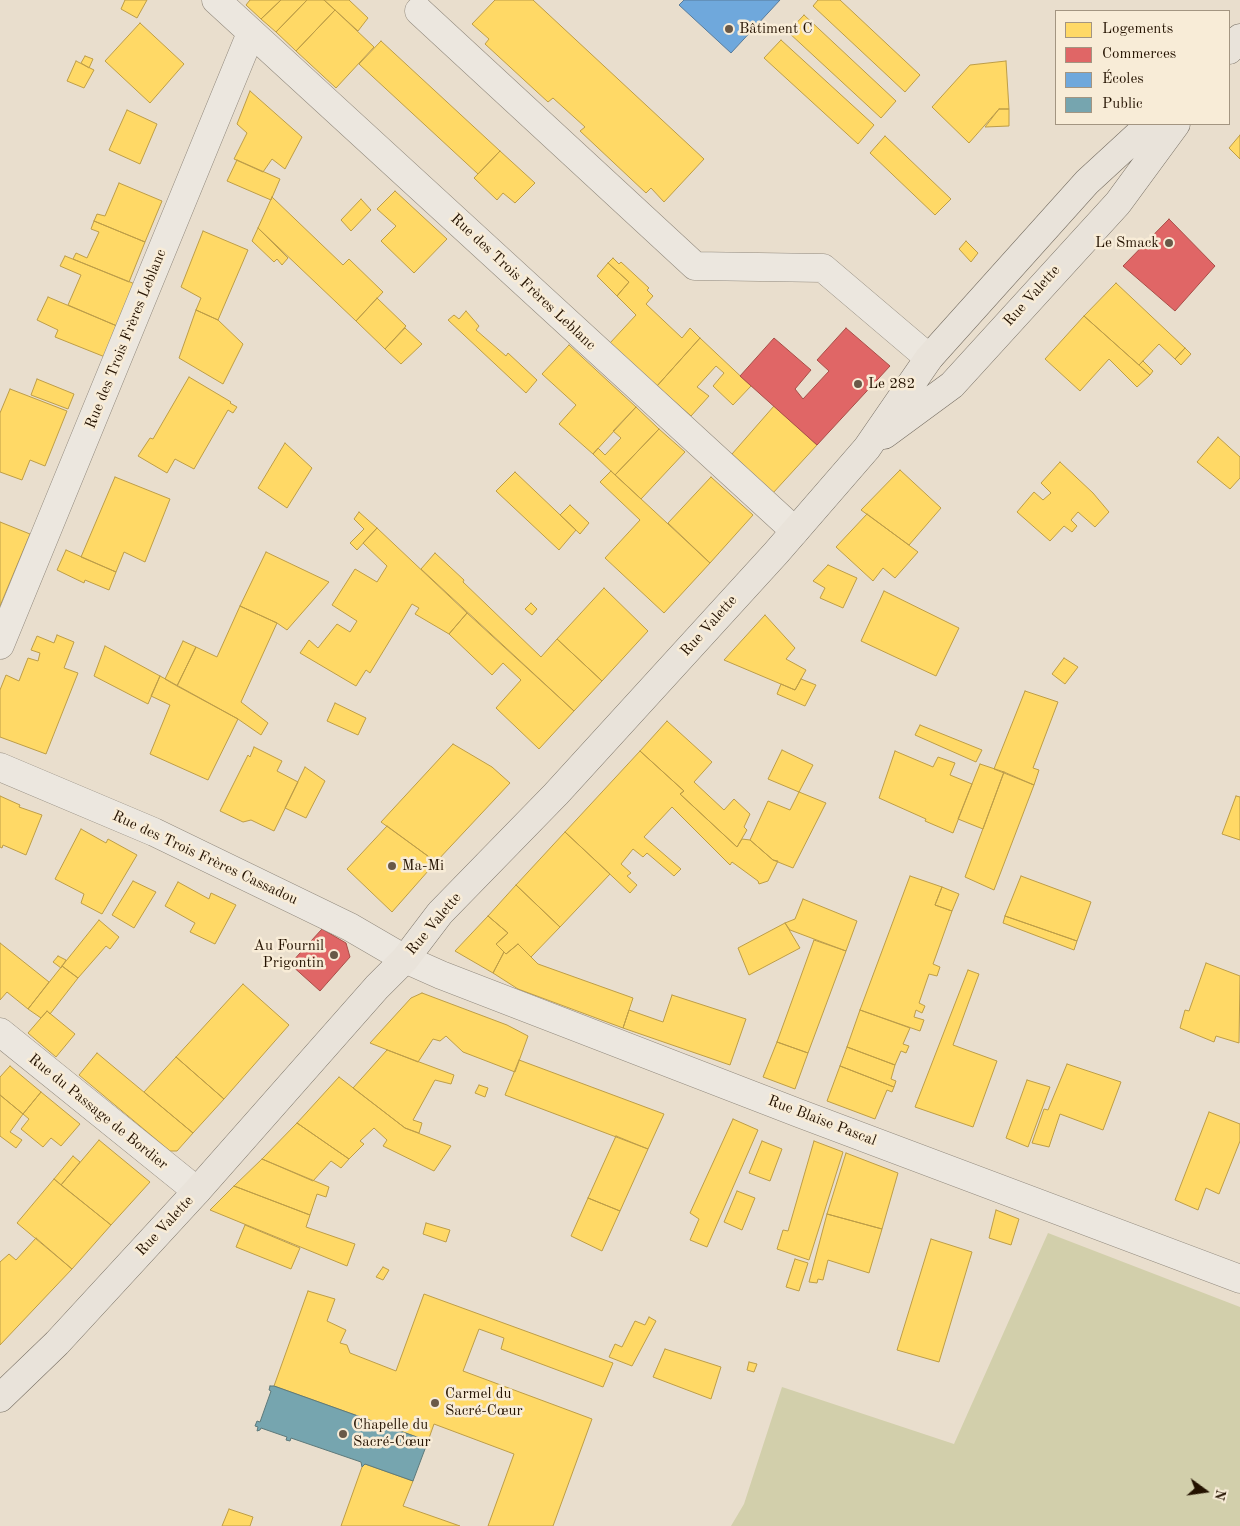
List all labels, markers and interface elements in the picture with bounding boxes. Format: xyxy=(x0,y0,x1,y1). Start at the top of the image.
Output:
legend xyxy=(1055,10,1230,125)
place label: Bâtiment C xyxy=(739,20,812,38)
text: Logements xyxy=(1102,22,1173,37)
marker: Bâtiment C xyxy=(723,23,735,35)
text: Commerces xyxy=(1102,47,1176,62)
text: Écoles xyxy=(1102,72,1144,87)
text: Public xyxy=(1102,97,1143,112)
street label: Rue des Trois Frères Leblanc xyxy=(447,210,599,354)
place label: Le Smack xyxy=(1095,234,1159,252)
marker: Le Smack xyxy=(1163,237,1175,249)
street label: Rue des Trois Frères Leblanc xyxy=(82,247,170,431)
street label: Rue Valette xyxy=(1000,262,1064,330)
place label: Le 282 xyxy=(868,375,915,393)
marker: Le 282 xyxy=(852,378,864,390)
street label: Rue Valette xyxy=(677,592,741,660)
street label: Rue des Trois Frères Cassadou xyxy=(109,807,301,909)
place label: Ma-Mi xyxy=(402,857,444,875)
marker: Ma-Mi xyxy=(386,860,398,872)
street label: Rue Valette xyxy=(403,889,465,959)
place label: Au Fournil Prigontin xyxy=(253,937,324,972)
marker: Au Fournil Prigontin xyxy=(328,949,340,961)
street label: Rue du Passage de Bordier xyxy=(25,1050,171,1174)
street label: Rue Blaise Pascal xyxy=(765,1092,879,1150)
street label: Rue Valette xyxy=(133,1192,197,1260)
place label: Carmel du Sacré-Cœur xyxy=(445,1385,523,1420)
marker: Carmel du Sacré-Cœur xyxy=(429,1397,441,1409)
place label: Chapelle du Sacré-Cœur xyxy=(353,1416,431,1451)
marker: Chapelle du Sacré-Cœur xyxy=(337,1428,349,1440)
north arrow xyxy=(1180,1466,1230,1516)
text: N xyxy=(1211,1488,1228,1502)

